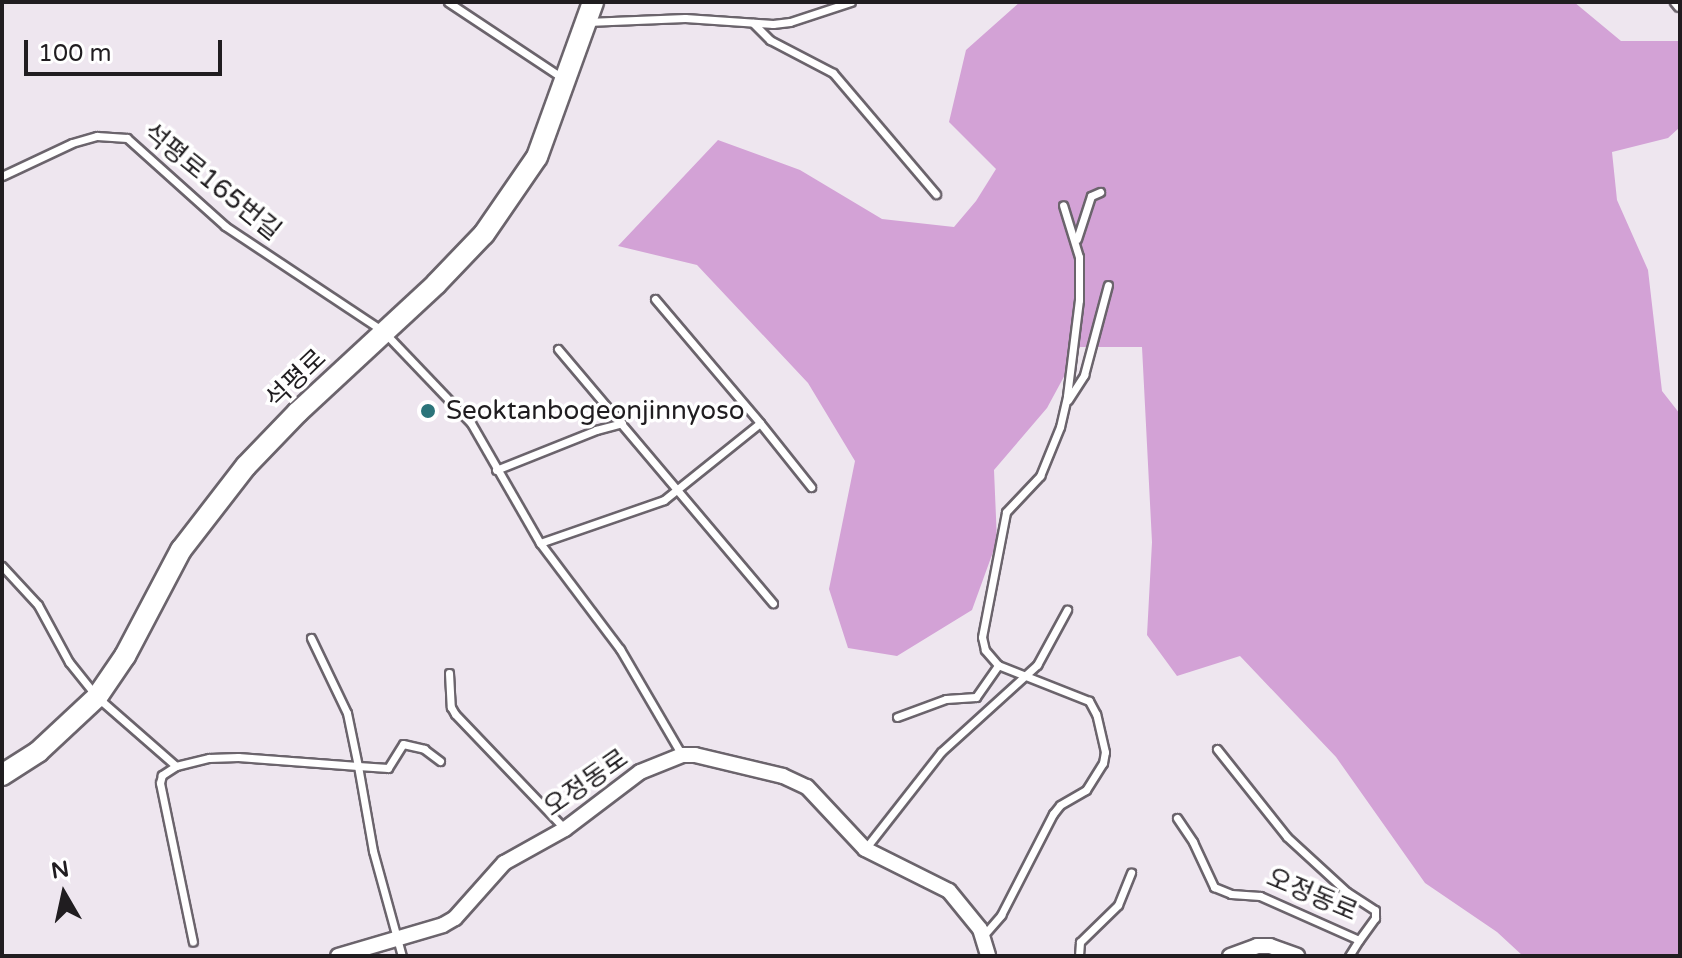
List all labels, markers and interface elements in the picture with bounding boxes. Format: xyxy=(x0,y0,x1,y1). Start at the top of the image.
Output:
scale bar xyxy=(28,24,226,74)
text: 100 m xyxy=(38,39,112,68)
street label: 석평로165번길 xyxy=(137,117,287,247)
street label: 석평로 xyxy=(259,343,333,415)
place label: Seoktanbogeonjinnyoso xyxy=(446,395,744,427)
marker: Seoktanbogeonjinnyoso xyxy=(417,400,439,422)
street label: 오정동로 xyxy=(538,743,634,823)
north arrow xyxy=(24,854,104,934)
text: N xyxy=(49,856,71,885)
street label: 오정동로 xyxy=(1262,862,1362,928)

